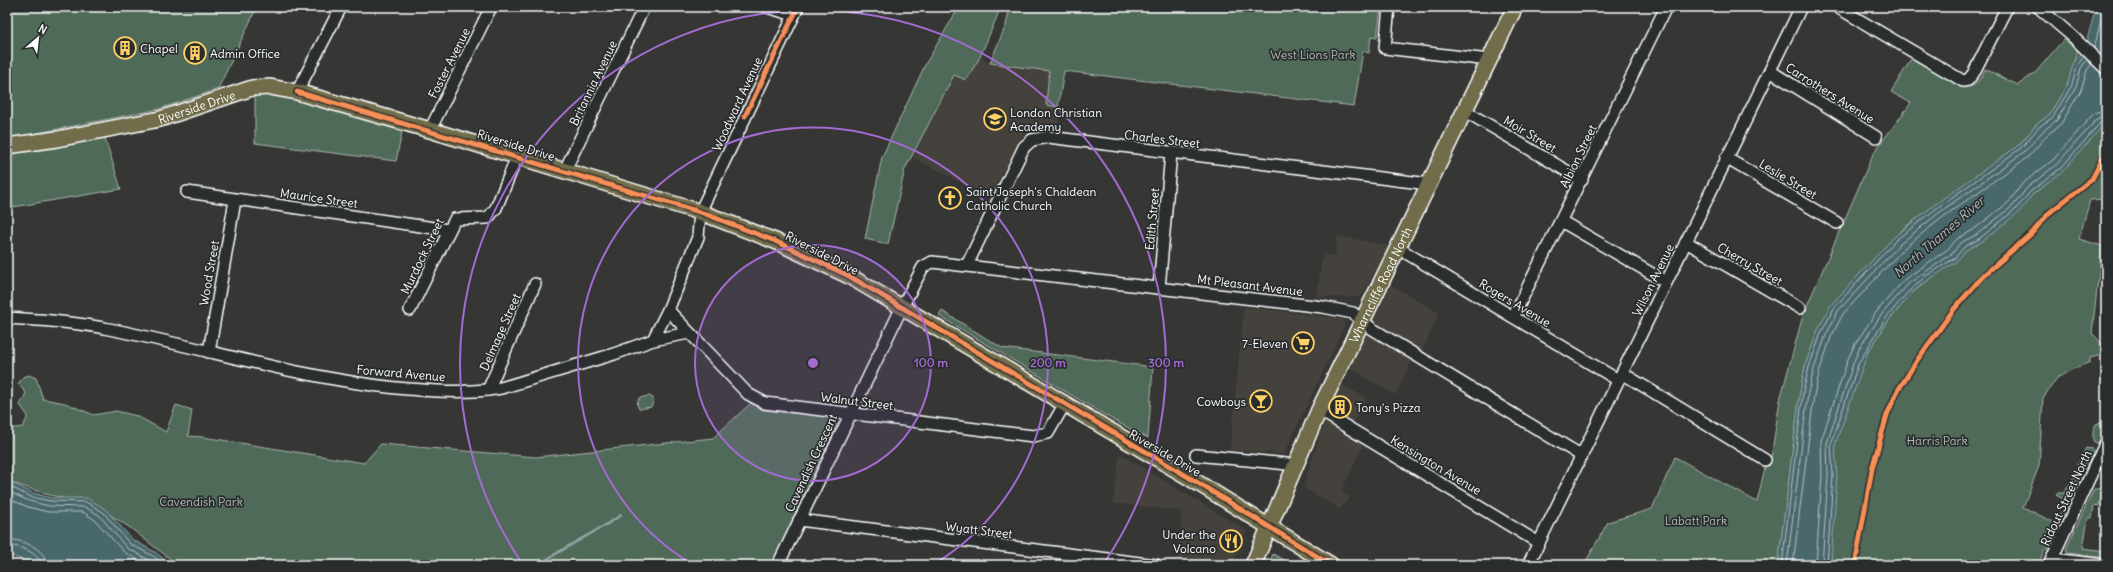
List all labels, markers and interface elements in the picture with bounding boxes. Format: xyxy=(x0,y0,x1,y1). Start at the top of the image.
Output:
north arrow xyxy=(18,18,58,58)
text: N xyxy=(36,21,49,37)
street label: Foster Avenue xyxy=(425,25,473,101)
building icon: Chapel xyxy=(112,35,138,61)
street label: Britannia Avenue xyxy=(566,38,620,128)
building icon: Admin Office xyxy=(182,40,208,66)
place label: Chapel xyxy=(140,41,178,56)
place label: Admin Office xyxy=(210,46,280,61)
park label: West Lions Park xyxy=(1270,47,1356,62)
street label: Woodward Avenue xyxy=(709,55,765,153)
street label: Carrothers Avenue xyxy=(1783,60,1877,126)
street label: Riverside Drive xyxy=(156,87,237,127)
place label: London Christian Academy xyxy=(1010,105,1102,134)
school or university icon: London Christian Academy xyxy=(982,106,1008,132)
street label: Moir Street xyxy=(1501,112,1559,156)
street label: Albion Street xyxy=(1556,122,1600,190)
street label: Riverside Drive xyxy=(475,126,557,164)
street label: Charles Street xyxy=(1123,127,1201,151)
street label: Leslie Street xyxy=(1756,156,1820,202)
place label: Saint Joseph's Chaldean Catholic Church xyxy=(966,184,1097,213)
street label: Maurice Street xyxy=(279,185,359,211)
church icon: Saint Joseph's Chaldean Catholic Church xyxy=(937,185,963,211)
street label: Edith Street xyxy=(1142,187,1162,251)
water label: North Thames River xyxy=(1890,192,1989,281)
street label: Murdock Street xyxy=(397,216,447,296)
street label: Wharncliffe Road North xyxy=(1346,224,1415,345)
street label: Riverside Drive xyxy=(783,228,861,278)
street label: Wood Street xyxy=(196,239,222,307)
street label: Cherry Street xyxy=(1715,239,1785,289)
street label: Wilson Avenue xyxy=(1629,241,1677,319)
street label: Mt Pleasant Avenue xyxy=(1196,271,1304,299)
street label: Rogers Avenue xyxy=(1476,276,1554,330)
street label: Delmage Street xyxy=(476,291,524,373)
supermarket icon: 7-Eleven xyxy=(1290,330,1316,356)
place label: 7-Eleven xyxy=(1242,336,1288,351)
text: 100 m xyxy=(914,355,948,370)
text: 200 m xyxy=(1030,355,1066,370)
text: 300 m xyxy=(1148,355,1184,370)
centre of rings xyxy=(806,356,820,370)
street label: Forward Avenue xyxy=(356,362,446,384)
bar icon: Cowboys xyxy=(1248,388,1274,414)
street label: Walnut Street xyxy=(820,389,894,413)
place label: Cowboys xyxy=(1196,394,1246,409)
building icon: Tony's Pizza xyxy=(1327,394,1353,420)
place label: Tony's Pizza xyxy=(1356,400,1421,415)
street label: Cavendish Crescent xyxy=(782,412,840,514)
street label: Riverside Drive xyxy=(1126,426,1204,480)
street label: Kensington Avenue xyxy=(1388,432,1484,498)
park label: Harris Park xyxy=(1906,433,1968,448)
street label: Ridout Street North xyxy=(2037,448,2095,548)
park label: Cavendish Park xyxy=(159,494,243,509)
park label: Labatt Park xyxy=(1665,513,1727,528)
street label: Wyatt Street xyxy=(945,518,1013,542)
place label: Under the Volcano xyxy=(1162,527,1216,556)
restaurant icon: Under the Volcano xyxy=(1218,528,1244,554)

